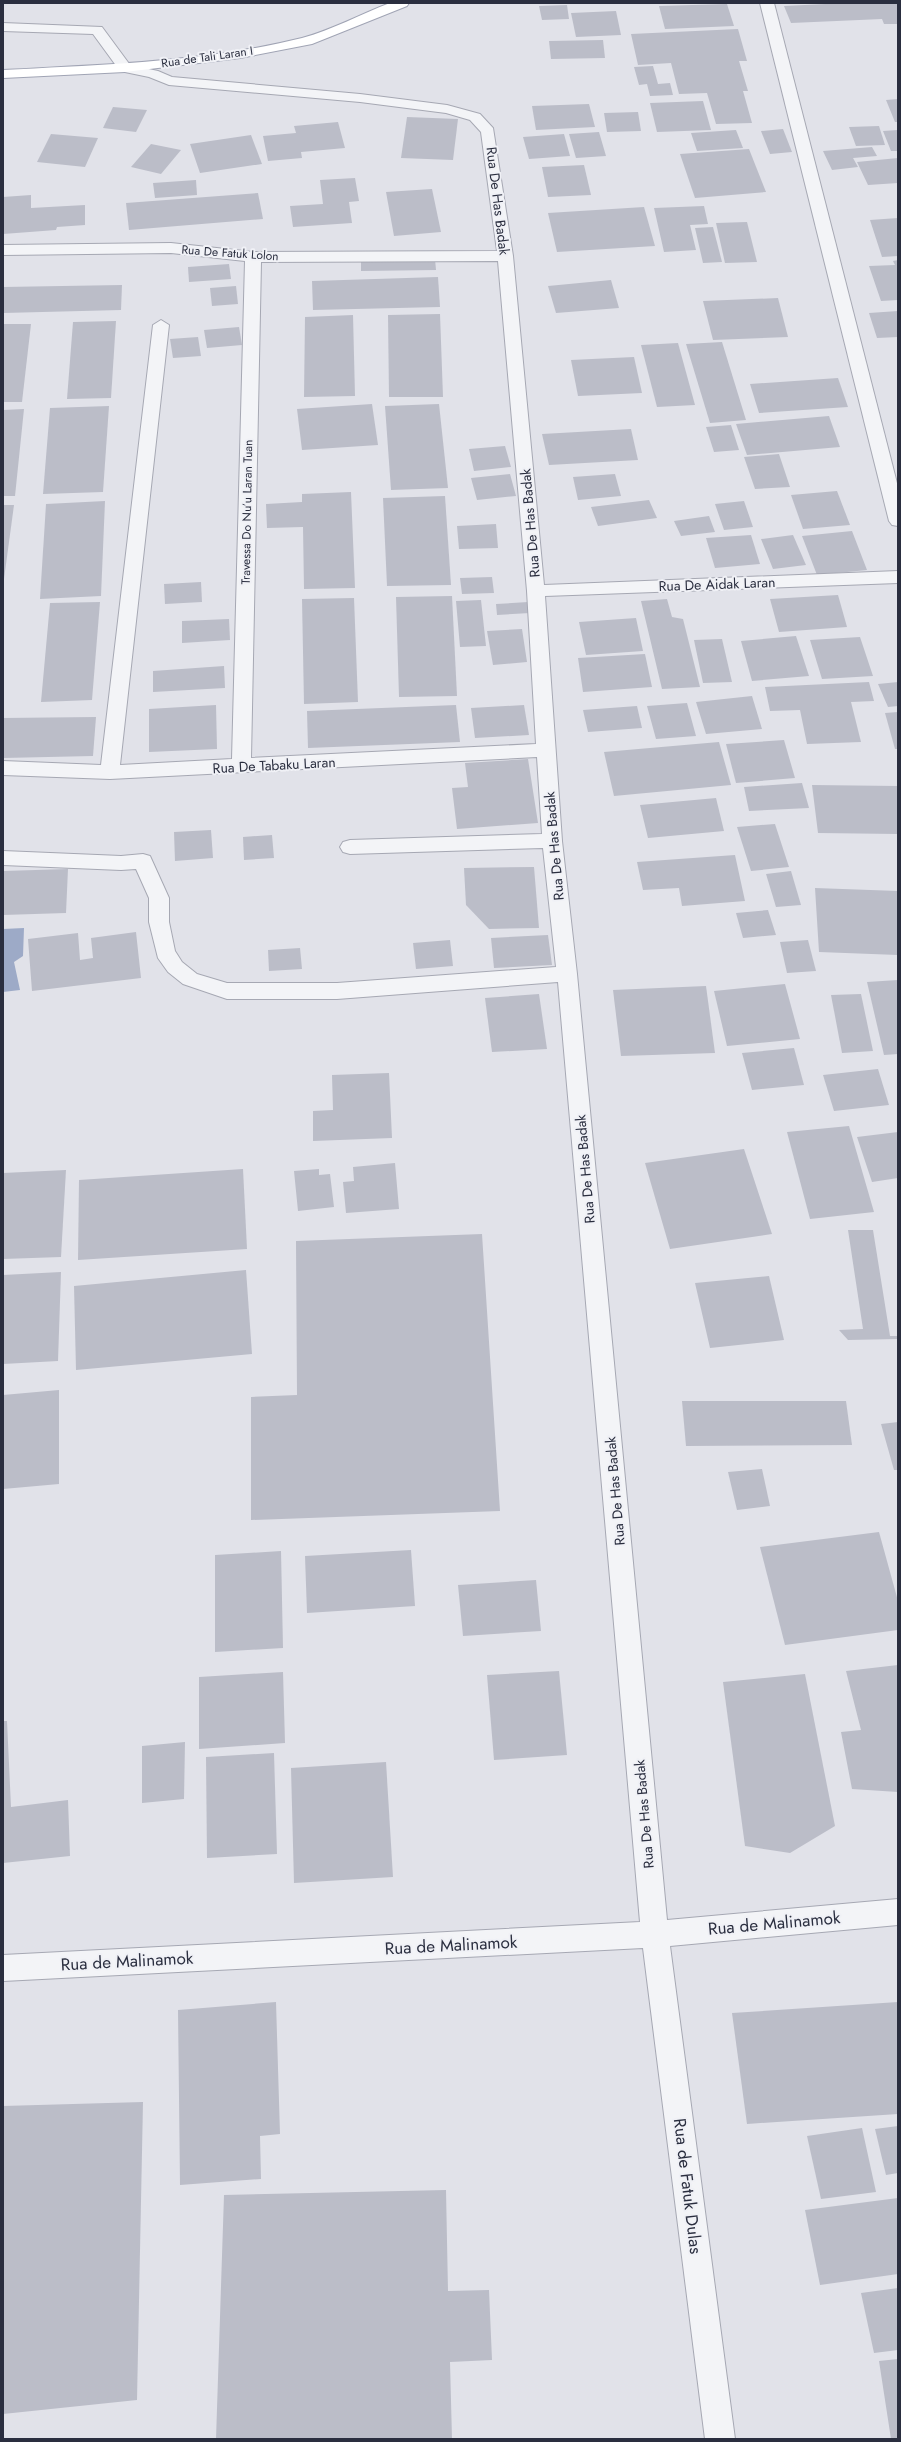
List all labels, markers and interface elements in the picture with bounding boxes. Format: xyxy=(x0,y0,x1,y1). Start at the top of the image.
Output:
street label: Rua de Tali Laran I xyxy=(160,42,254,72)
street label: Rua De Has Badak xyxy=(481,146,515,257)
street label: Rua De Fatuk Lolon xyxy=(181,241,279,265)
street label: Travessa Do Nu’u Laran Tuan xyxy=(237,439,257,585)
street label: Rua De Has Badak xyxy=(515,467,545,578)
street label: Rua De Aidak Laran xyxy=(658,572,776,596)
street label: Rua De Tabaku Laran xyxy=(212,752,336,778)
street label: Rua De Has Badak xyxy=(539,790,569,901)
street label: Rua De Has Badak xyxy=(570,1113,600,1224)
street label: Rua De Has Badak xyxy=(600,1435,630,1546)
street label: Rua De Has Badak xyxy=(629,1758,659,1869)
street label: Rua de Malinamok xyxy=(707,1905,842,1941)
street label: Rua de Malinamok xyxy=(384,1930,518,1960)
street label: Rua de Malinamok xyxy=(60,1946,194,1976)
street label: Rua de Fatuk Dulas xyxy=(668,2117,708,2255)

